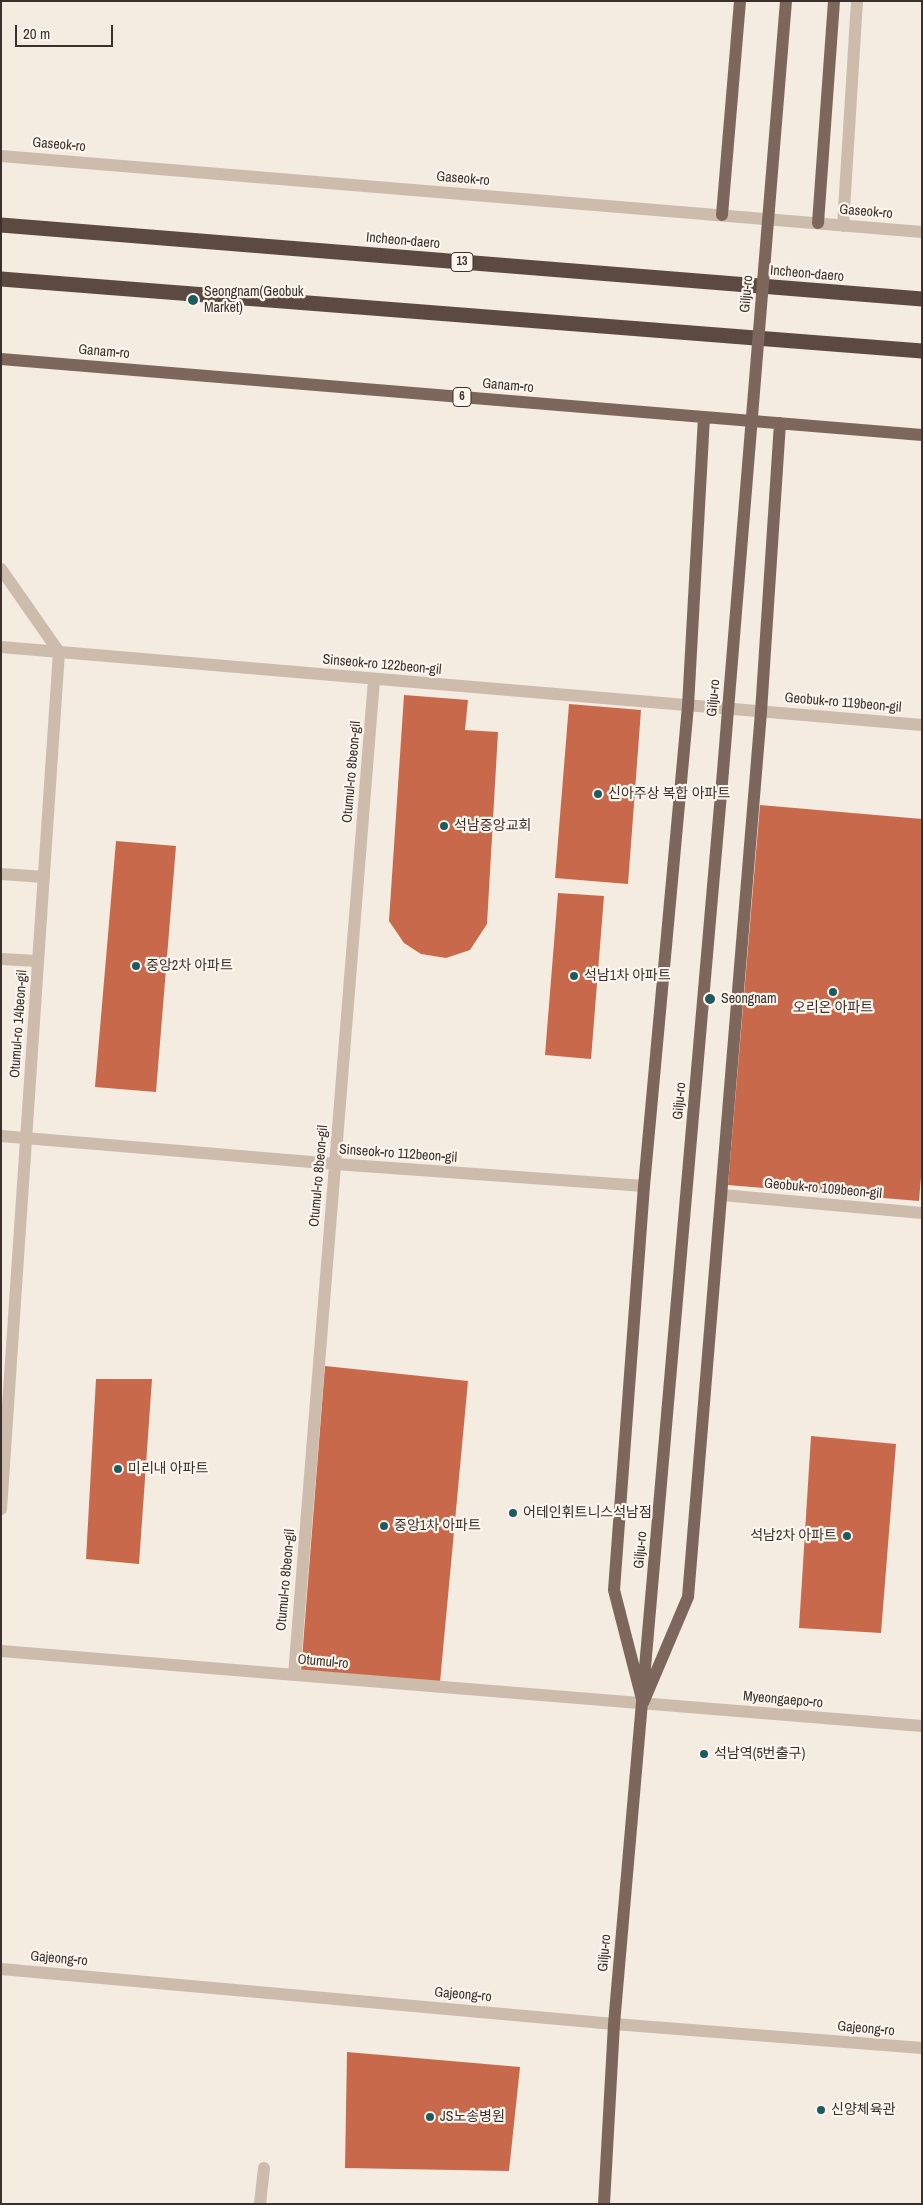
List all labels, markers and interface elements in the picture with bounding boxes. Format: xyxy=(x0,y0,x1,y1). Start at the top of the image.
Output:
scale bar xyxy=(18,15,115,47)
text: 20 m xyxy=(23,23,50,44)
street label: Gaseok-ro xyxy=(32,134,86,156)
street label: Gaseok-ro xyxy=(436,168,490,190)
street label: Gaseok-ro xyxy=(839,201,893,223)
street label: Incheon-daero xyxy=(365,229,441,253)
road number: 13 xyxy=(451,252,473,272)
street label: Incheon-daero xyxy=(769,262,845,286)
street label: Gilju-ro xyxy=(737,275,757,313)
place label: Seongnam(Geobuk Market) xyxy=(204,284,304,316)
marker: Seongnam(Geobuk Market) xyxy=(186,293,200,307)
street label: Ganam-ro xyxy=(78,341,130,363)
street label: Ganam-ro xyxy=(482,375,534,397)
road number: 6 xyxy=(453,388,471,407)
street label: Sinseok-ro 122beon-gil xyxy=(322,651,442,679)
street label: Gilju-ro xyxy=(704,679,724,717)
street label: Geobuk-ro 119beon-gil xyxy=(784,690,902,716)
street label: Otumul-ro 8beon-gil xyxy=(339,720,365,824)
place label: 신아주상 복합 아파트 xyxy=(608,786,730,802)
marker: 신아주상 복합 아파트 xyxy=(592,788,604,800)
place label: 석남중앙교회 xyxy=(454,818,531,834)
marker: 석남중앙교회 xyxy=(438,820,450,832)
place label: 중앙2차 아파트 xyxy=(146,958,233,974)
marker: 중앙2차 아파트 xyxy=(130,960,142,972)
place label: 석남1차 아파트 xyxy=(584,968,671,984)
street label: Otumul-ro 14beon-gil xyxy=(7,969,31,1079)
marker: 석남1차 아파트 xyxy=(568,970,580,982)
marker: 오리온 아파트 xyxy=(827,986,839,998)
place label: Seongnam xyxy=(721,991,777,1007)
marker: Seongnam xyxy=(703,992,717,1006)
place label: 오리온 아파트 xyxy=(793,1000,873,1016)
street label: Gilju-ro xyxy=(670,1082,690,1120)
street label: Otumul-ro 8beon-gil xyxy=(306,1124,332,1228)
street label: Sinseok-ro 112beon-gil xyxy=(338,1141,458,1167)
street label: Geobuk-ro 109beon-gil xyxy=(763,1175,883,1203)
place label: 미리내 아파트 xyxy=(128,1461,208,1477)
marker: 미리내 아파트 xyxy=(112,1463,124,1475)
place label: 어테인휘트니스석남점 xyxy=(523,1505,652,1521)
marker: 어테인휘트니스석남점 xyxy=(507,1507,519,1519)
place label: 중앙1차 아파트 xyxy=(394,1518,481,1534)
marker: 중앙1차 아파트 xyxy=(378,1520,390,1532)
street label: Otumul-ro 8beon-gil xyxy=(273,1528,299,1632)
place label: 석남2차 아파트 xyxy=(750,1528,837,1544)
marker: 석남2차 아파트 xyxy=(841,1530,853,1542)
street label: Gilju-ro xyxy=(631,1531,651,1569)
street label: Otumul-ro xyxy=(297,1651,349,1673)
street label: Myeongaepo-ro xyxy=(742,1688,824,1712)
place label: 석남역(5번출구) xyxy=(714,1746,805,1762)
marker: 석남역(5번출구) xyxy=(698,1748,710,1760)
street label: Gilju-ro xyxy=(595,1934,615,1972)
street label: Gajeong-ro xyxy=(30,1948,88,1970)
street label: Gajeong-ro xyxy=(434,1984,492,2006)
street label: Gajeong-ro xyxy=(837,2018,895,2040)
place label: 신양체육관 xyxy=(831,2102,895,2118)
marker: 신양체육관 xyxy=(815,2104,827,2116)
place label: JS노송병원 xyxy=(440,2109,505,2125)
marker: JS노송병원 xyxy=(424,2111,436,2123)

